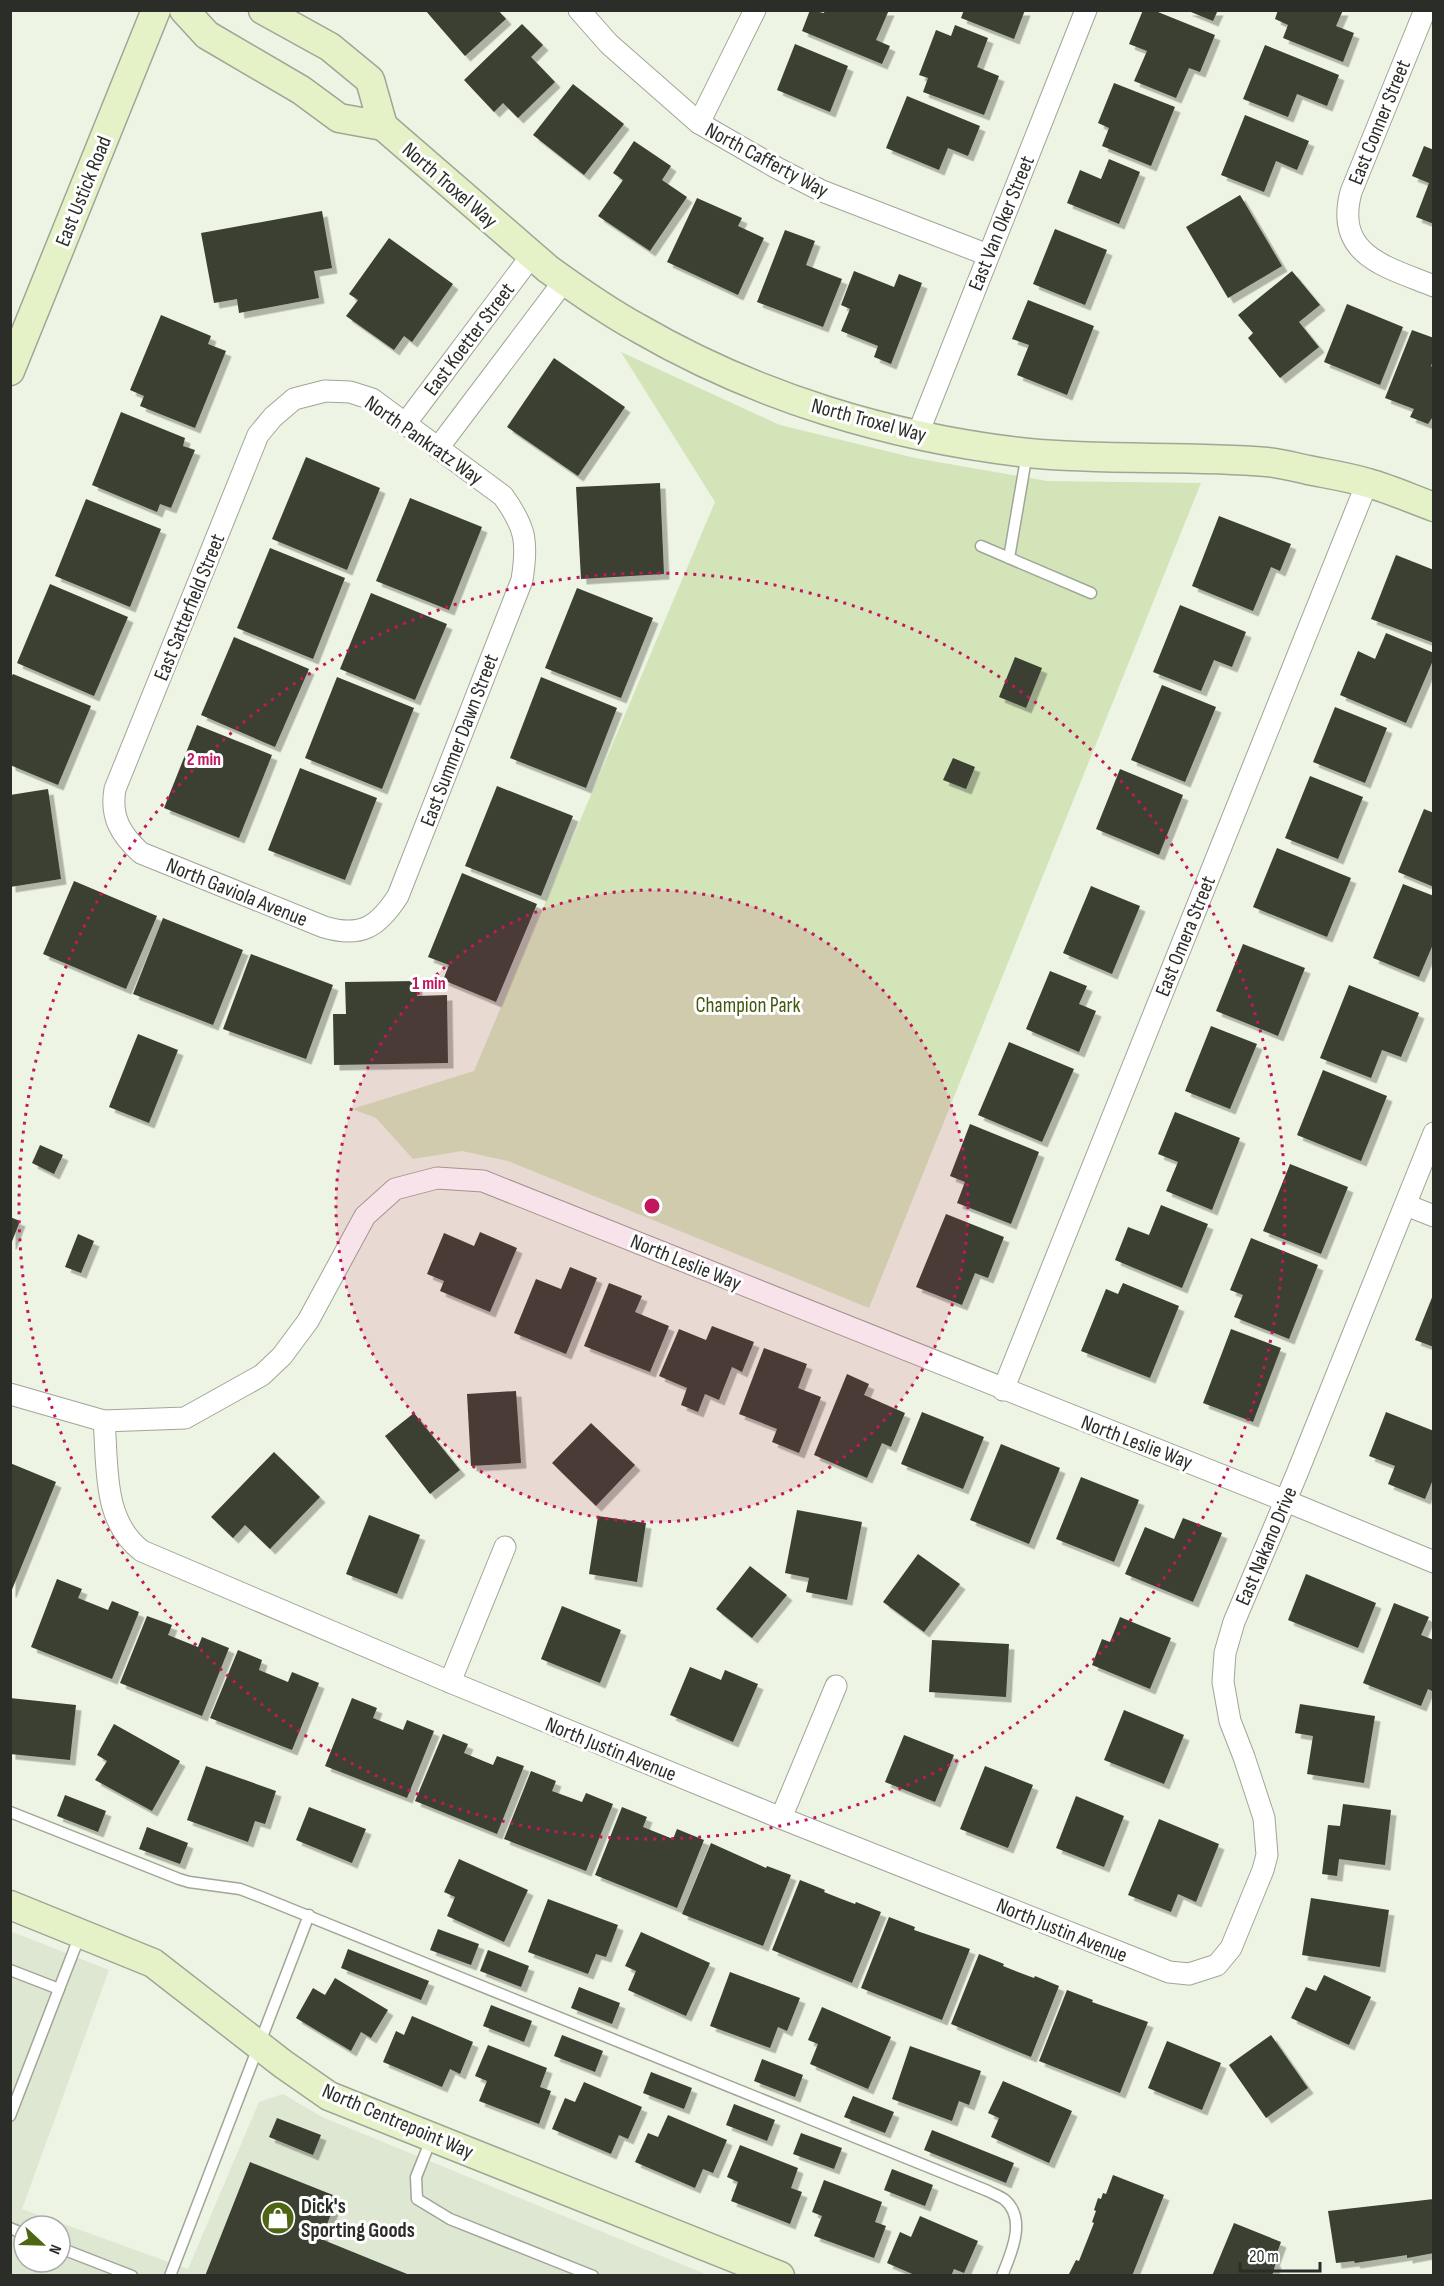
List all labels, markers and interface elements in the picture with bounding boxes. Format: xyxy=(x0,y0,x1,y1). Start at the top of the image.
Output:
street label: East Conner Street xyxy=(1343,56,1416,188)
street label: North Cafferty Way xyxy=(701,118,833,203)
street label: East Ustick Road xyxy=(50,132,117,250)
street label: North Troxel Way xyxy=(397,137,502,234)
street label: East Van Oker Street xyxy=(963,152,1040,294)
street label: East Koetter Street xyxy=(419,278,520,401)
street label: North Pankratz Way xyxy=(360,390,488,490)
street label: North Troxel Way xyxy=(809,393,929,448)
street label: East Satterfield Street xyxy=(149,530,230,684)
street label: East Summer Dawn Street xyxy=(415,650,504,830)
text: 2 min xyxy=(187,749,221,770)
street label: North Gaviola Avenue xyxy=(163,853,311,932)
street label: East Omera Street xyxy=(1150,872,1221,1000)
text: 1 min xyxy=(412,973,446,994)
park label: Champion Park xyxy=(695,993,801,1018)
centre of rings xyxy=(642,1196,662,1216)
street label: North Leslie Way xyxy=(627,1229,745,1296)
street label: North Leslie Way xyxy=(1078,1410,1196,1475)
street label: East Nakano Drive xyxy=(1230,1483,1303,1609)
street label: North Justin Avenue xyxy=(542,1712,680,1787)
street label: North Justin Avenue xyxy=(993,1893,1131,1968)
street label: North Centrepoint Way xyxy=(318,2078,477,2165)
place label: Dick's Sporting Goods xyxy=(301,2194,415,2243)
shop icon: Dick's Sporting Goods xyxy=(260,2200,296,2236)
north arrow xyxy=(12,2214,72,2274)
scale bar xyxy=(1240,2235,1320,2273)
text: N xyxy=(44,2242,65,2257)
text: 20 m xyxy=(1249,2246,1279,2267)

